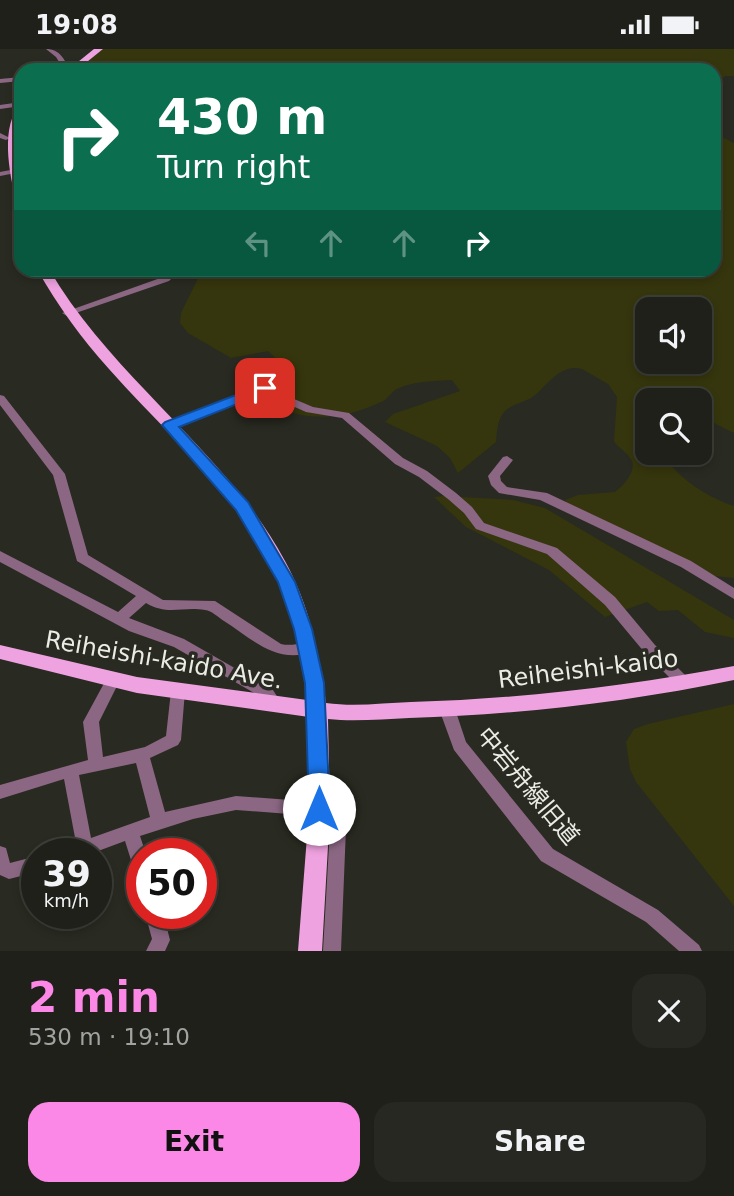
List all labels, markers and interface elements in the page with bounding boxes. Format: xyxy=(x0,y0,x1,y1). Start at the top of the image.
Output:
text: 19:08 xyxy=(35,10,118,40)
text: 430 m xyxy=(157,89,327,146)
icon: right xyxy=(42,91,133,182)
text: Turn right xyxy=(157,148,310,186)
icon: left xyxy=(239,224,277,262)
icon: ahead xyxy=(312,224,350,262)
icon: ahead xyxy=(385,224,423,262)
icon: right xyxy=(458,224,496,262)
map controls xyxy=(635,297,712,465)
button: sound xyxy=(635,297,712,374)
pin xyxy=(235,358,295,418)
icon: arrive xyxy=(246,369,284,407)
button: search xyxy=(635,388,712,465)
street label: Reiheishi-kaido Ave. xyxy=(43,625,285,695)
street label: Reiheishi-kaido xyxy=(496,644,680,694)
street label: 中岩舟線旧道 xyxy=(471,722,585,850)
position arrow xyxy=(282,772,356,846)
speed limit sign: 50 xyxy=(126,838,217,929)
text: 39 xyxy=(42,854,91,894)
text: km/h xyxy=(44,890,89,911)
text: 2 min xyxy=(28,973,160,1022)
button: close xyxy=(632,974,706,1048)
text: 530 m · 19:10 xyxy=(28,1024,190,1050)
button: Exit xyxy=(28,1102,360,1182)
button: Share xyxy=(374,1102,706,1182)

